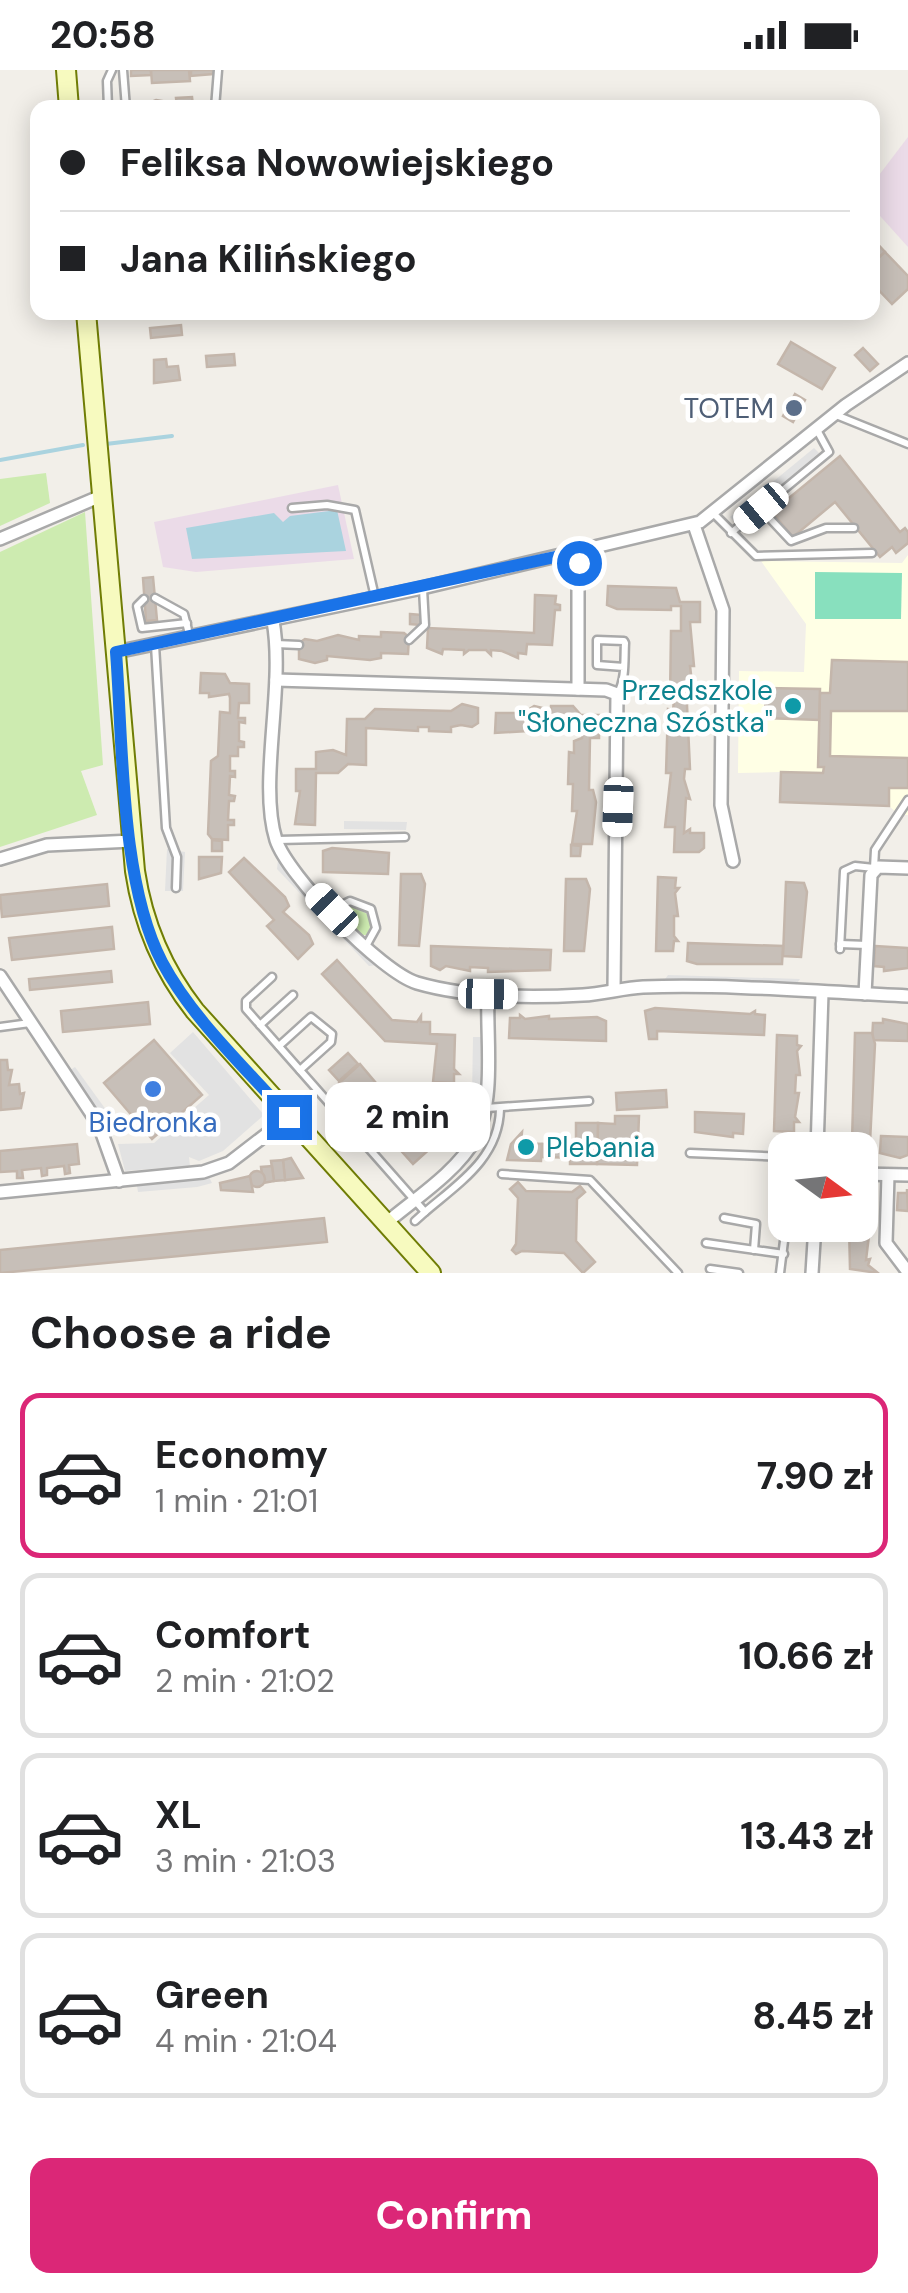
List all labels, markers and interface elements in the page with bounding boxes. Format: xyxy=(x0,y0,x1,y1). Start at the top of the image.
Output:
text: 20:58 xyxy=(50,10,156,60)
text: Feliksa Nowowiejskiego xyxy=(120,138,554,188)
text: Jana Kilińskiego xyxy=(120,234,417,284)
place label: TOTEM xyxy=(684,390,774,427)
marker: TOTEM xyxy=(783,397,805,419)
car xyxy=(728,477,794,539)
route start xyxy=(557,541,602,586)
place label: Przedszkole "Słoneczna Szóstka" xyxy=(518,672,773,741)
marker: Przedszkole "Słoneczna Szóstka" xyxy=(782,695,804,717)
car xyxy=(602,776,634,838)
car xyxy=(300,878,364,942)
car xyxy=(458,978,518,1010)
marker: Biedronka xyxy=(142,1078,164,1100)
callout: 2 min xyxy=(324,1082,489,1152)
route end xyxy=(267,1095,312,1140)
text: 2 min xyxy=(365,1096,450,1138)
place label: Biedronka xyxy=(89,1104,217,1141)
place label: Plebania xyxy=(546,1129,655,1166)
north arrow xyxy=(768,1132,878,1242)
map controls xyxy=(768,1132,878,1242)
marker: Plebania xyxy=(515,1136,537,1158)
text: Choose a ride xyxy=(30,1303,332,1362)
text: Economy xyxy=(155,1430,328,1480)
icon: car xyxy=(35,1431,125,1521)
text: 7.90 zł xyxy=(757,1451,873,1501)
text: 1 min · 21:01 xyxy=(155,1480,318,1522)
text: Comfort xyxy=(155,1610,311,1660)
icon: car xyxy=(35,1611,125,1701)
text: 10.66 zł xyxy=(739,1631,873,1681)
text: 2 min · 21:02 xyxy=(155,1660,335,1702)
text: XL xyxy=(155,1790,202,1840)
icon: car xyxy=(35,1791,125,1881)
text: 13.43 zł xyxy=(740,1811,873,1861)
text: 3 min · 21:03 xyxy=(155,1840,336,1882)
text: Green xyxy=(155,1970,269,2020)
icon: car xyxy=(35,1971,125,2061)
text: 8.45 zł xyxy=(752,1991,873,2041)
text: 4 min · 21:04 xyxy=(155,2020,337,2062)
button: Confirm xyxy=(30,2158,878,2273)

